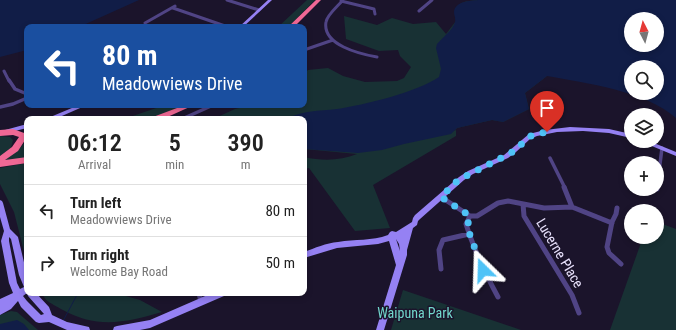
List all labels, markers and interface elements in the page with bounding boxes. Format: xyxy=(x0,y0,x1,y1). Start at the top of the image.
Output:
north arrow xyxy=(624,12,664,52)
map controls xyxy=(624,12,664,244)
text: 80 m xyxy=(102,39,158,72)
icon: left xyxy=(36,40,88,92)
button: search xyxy=(624,60,664,100)
text: Meadowviews Drive xyxy=(102,73,243,94)
pin xyxy=(530,91,564,132)
icon: arrive xyxy=(536,97,558,119)
button: layers xyxy=(624,108,664,148)
text: 06:12 xyxy=(67,129,122,157)
text: 5 xyxy=(169,129,181,157)
text: 390 xyxy=(228,129,264,157)
button: + xyxy=(624,156,664,196)
text: Arrival xyxy=(78,157,111,172)
text: min xyxy=(165,157,184,172)
text: m xyxy=(241,157,251,172)
text: Turn left xyxy=(70,194,121,212)
icon: left xyxy=(36,200,58,222)
text: 80 m xyxy=(265,202,295,220)
button: − xyxy=(624,204,664,244)
text: Meadowviews Drive xyxy=(70,212,172,227)
street label: Lucerne Place xyxy=(533,216,587,291)
text: Turn right xyxy=(70,246,129,264)
position arrow xyxy=(462,249,504,291)
icon: right xyxy=(36,252,58,274)
text: 50 m xyxy=(265,254,295,272)
text: Welcome Bay Road xyxy=(70,264,168,279)
park label: Waipuna Park xyxy=(377,305,454,321)

